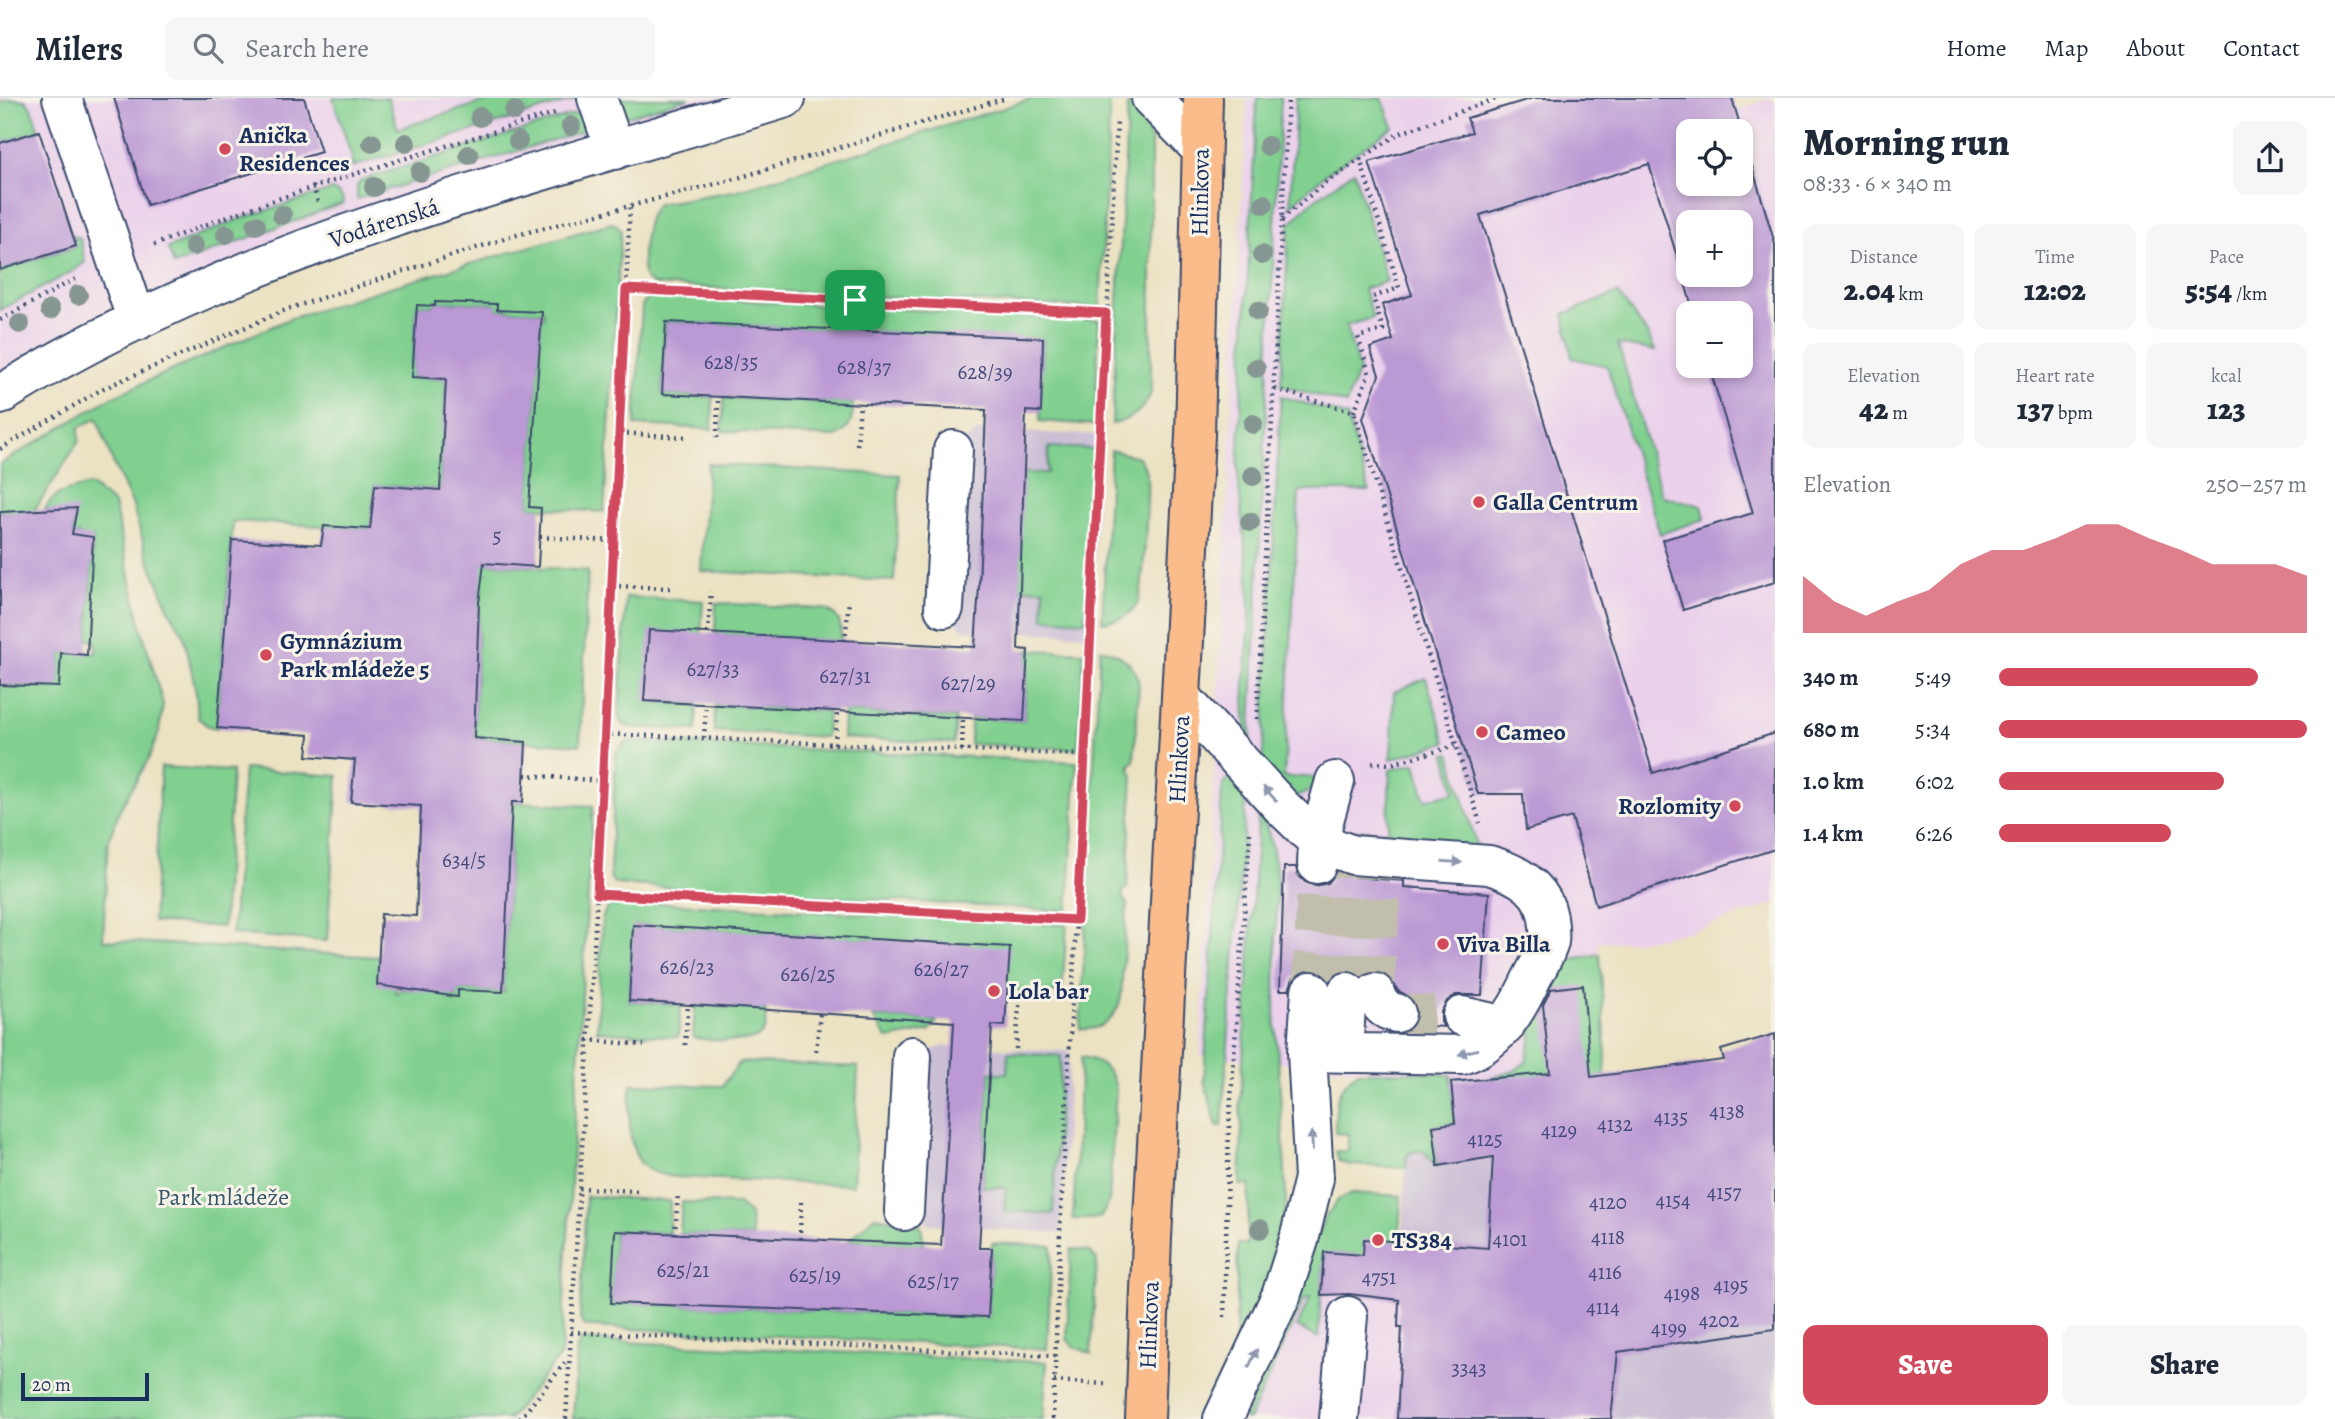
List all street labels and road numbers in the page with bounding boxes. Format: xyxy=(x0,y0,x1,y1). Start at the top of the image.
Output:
street label: Hlinkova xyxy=(1183,147,1217,236)
street label: Vodárenská xyxy=(324,190,444,256)
street label: Hlinkova xyxy=(1161,713,1197,804)
street label: Hlinkova xyxy=(1131,1279,1167,1370)

